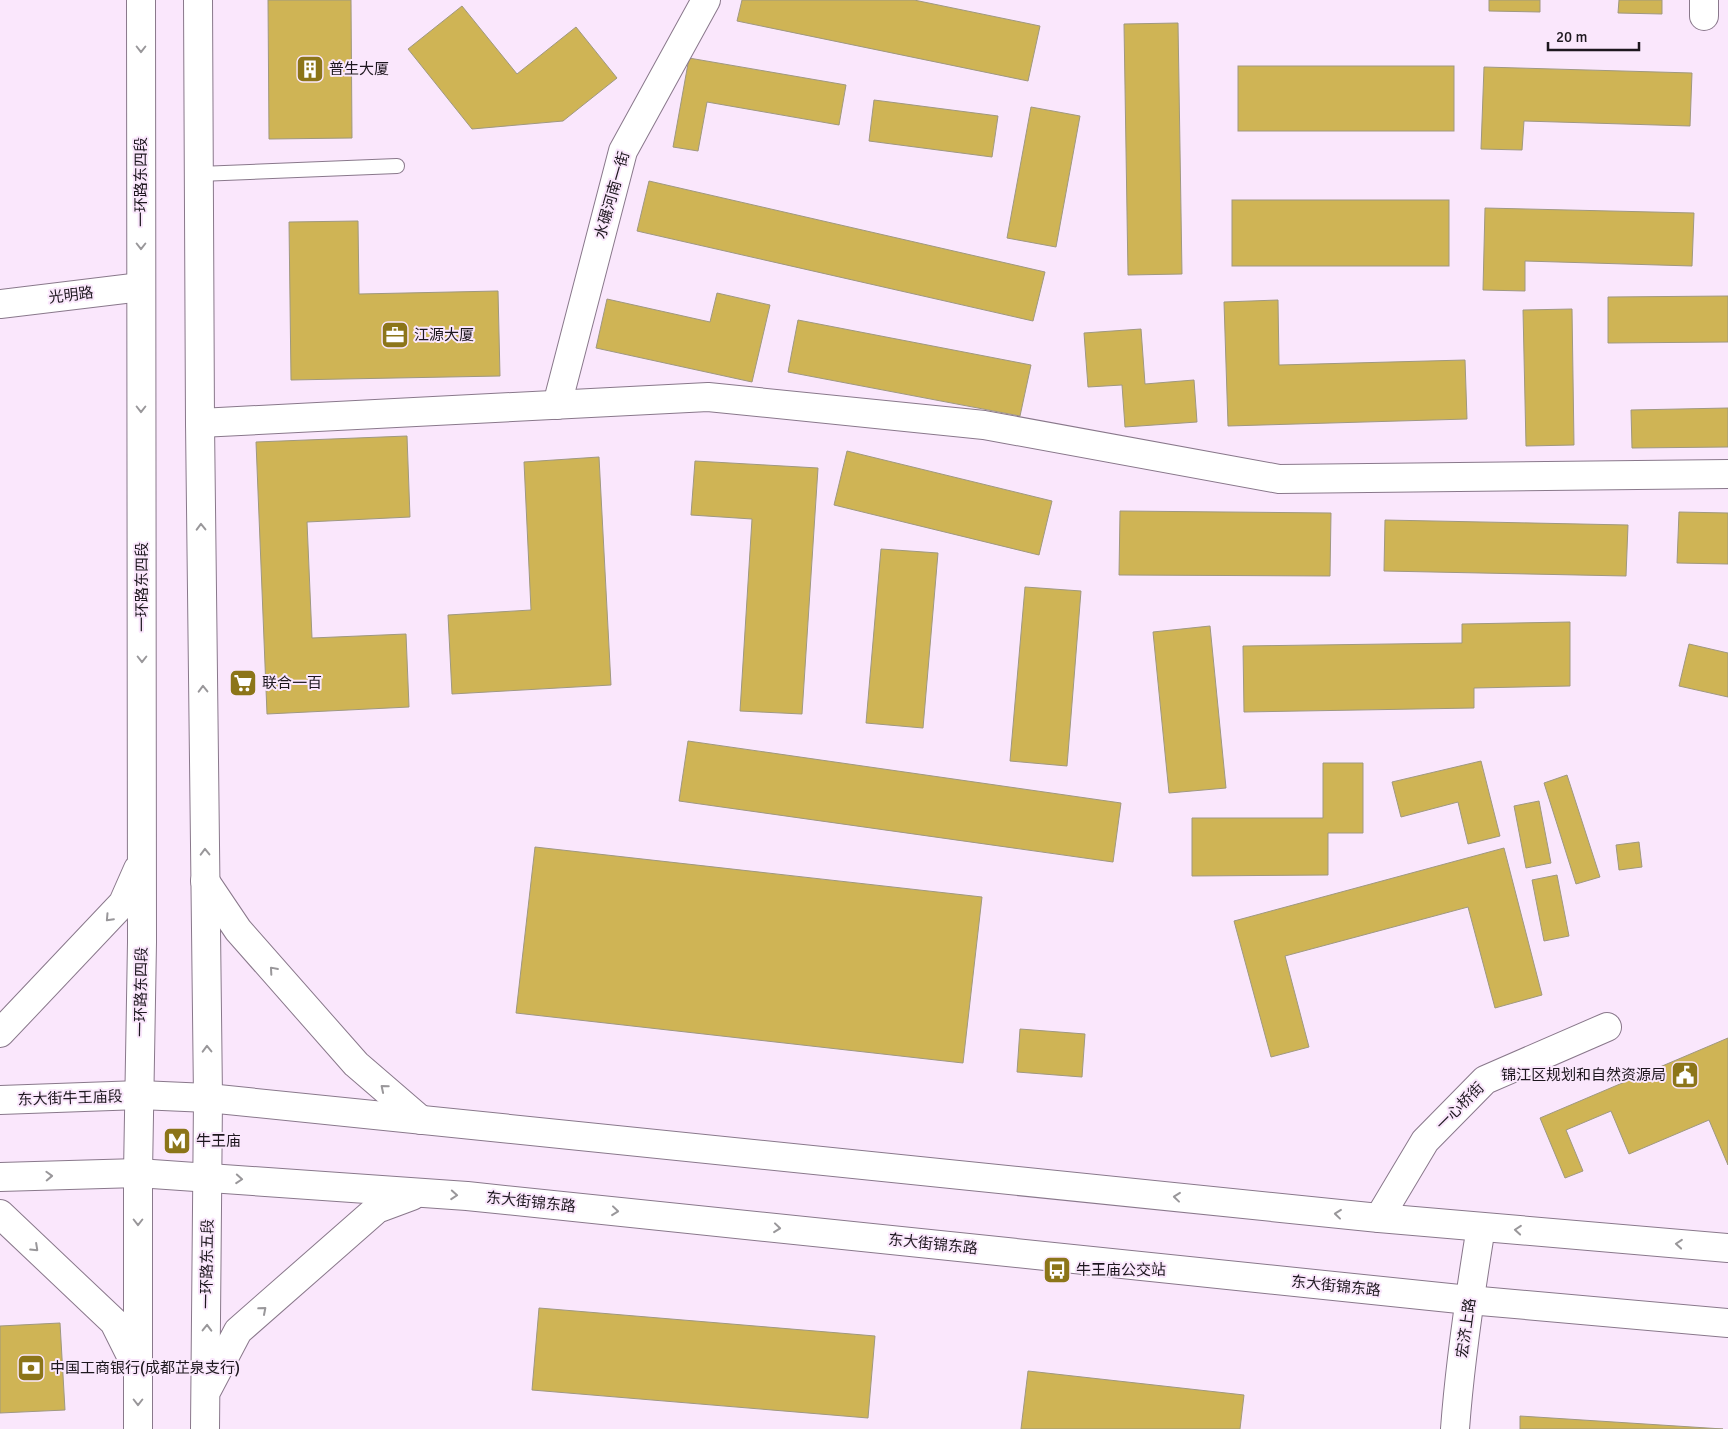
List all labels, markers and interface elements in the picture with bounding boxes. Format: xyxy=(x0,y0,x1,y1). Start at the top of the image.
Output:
scale bar xyxy=(1548,20,1639,52)
text: 20 m xyxy=(1556,28,1587,46)
one-way arrow xyxy=(136,45,146,53)
building icon: 普生大厦 xyxy=(295,54,325,84)
place label: 普生大厦 xyxy=(329,60,389,78)
street label: 一环路东四段 xyxy=(132,137,150,227)
street label: 水碾河南一街 xyxy=(591,149,633,241)
one-way arrow xyxy=(136,242,146,250)
street label: 光明路 xyxy=(48,283,94,307)
office icon: 江源大厦 xyxy=(380,320,410,350)
place label: 江源大厦 xyxy=(414,326,474,344)
one-way arrow xyxy=(136,405,146,413)
one-way arrow xyxy=(196,523,206,530)
street label: 一环路东四段 xyxy=(133,542,151,632)
one-way arrow xyxy=(137,655,147,663)
supermarket icon: 联合一百 xyxy=(228,668,258,698)
place label: 联合一百 xyxy=(262,674,322,692)
one-way arrow xyxy=(198,685,208,693)
one-way arrow xyxy=(200,848,210,856)
one-way arrow xyxy=(106,912,115,921)
street label: 一环路东四段 xyxy=(131,947,151,1037)
one-way arrow xyxy=(270,967,279,976)
one-way arrow xyxy=(202,1045,213,1053)
public building icon: 锦江区规划和自然资源局 xyxy=(1670,1060,1700,1090)
place label: 锦江区规划和自然资源局 xyxy=(1501,1066,1666,1084)
street label: 一心桥街 xyxy=(1432,1078,1488,1134)
one-way arrow xyxy=(381,1085,390,1094)
street label: 东大街牛王庙段 xyxy=(17,1087,123,1109)
metro station icon: 牛王庙 xyxy=(162,1126,192,1156)
place label: 牛王庙 xyxy=(196,1132,241,1150)
one-way arrow xyxy=(45,1171,53,1181)
one-way arrow xyxy=(236,1173,244,1184)
street label: 东大街锦东路 xyxy=(485,1188,577,1216)
one-way arrow xyxy=(450,1189,458,1200)
one-way arrow xyxy=(1172,1192,1180,1203)
one-way arrow xyxy=(612,1205,620,1216)
one-way arrow xyxy=(1334,1209,1342,1220)
one-way arrow xyxy=(133,1218,143,1226)
street label: 一环路东五段 xyxy=(197,1219,217,1309)
one-way arrow xyxy=(773,1222,781,1233)
one-way arrow xyxy=(1513,1225,1521,1236)
street label: 东大街锦东路 xyxy=(887,1230,979,1258)
one-way arrow xyxy=(1675,1239,1683,1250)
one-way arrow xyxy=(30,1242,39,1251)
bus stop icon: 牛王庙公交站 xyxy=(1042,1255,1072,1285)
place label: 牛王庙公交站 xyxy=(1076,1261,1166,1279)
street label: 东大街锦东路 xyxy=(1290,1272,1382,1300)
street label: 宏济上路 xyxy=(1453,1297,1479,1359)
one-way arrow xyxy=(257,1307,266,1316)
one-way arrow xyxy=(202,1324,212,1332)
bank icon: 中国工商银行(成都芷泉支行) xyxy=(16,1353,46,1383)
place label: 中国工商银行(成都芷泉支行) xyxy=(50,1359,240,1377)
one-way arrow xyxy=(133,1398,143,1406)

